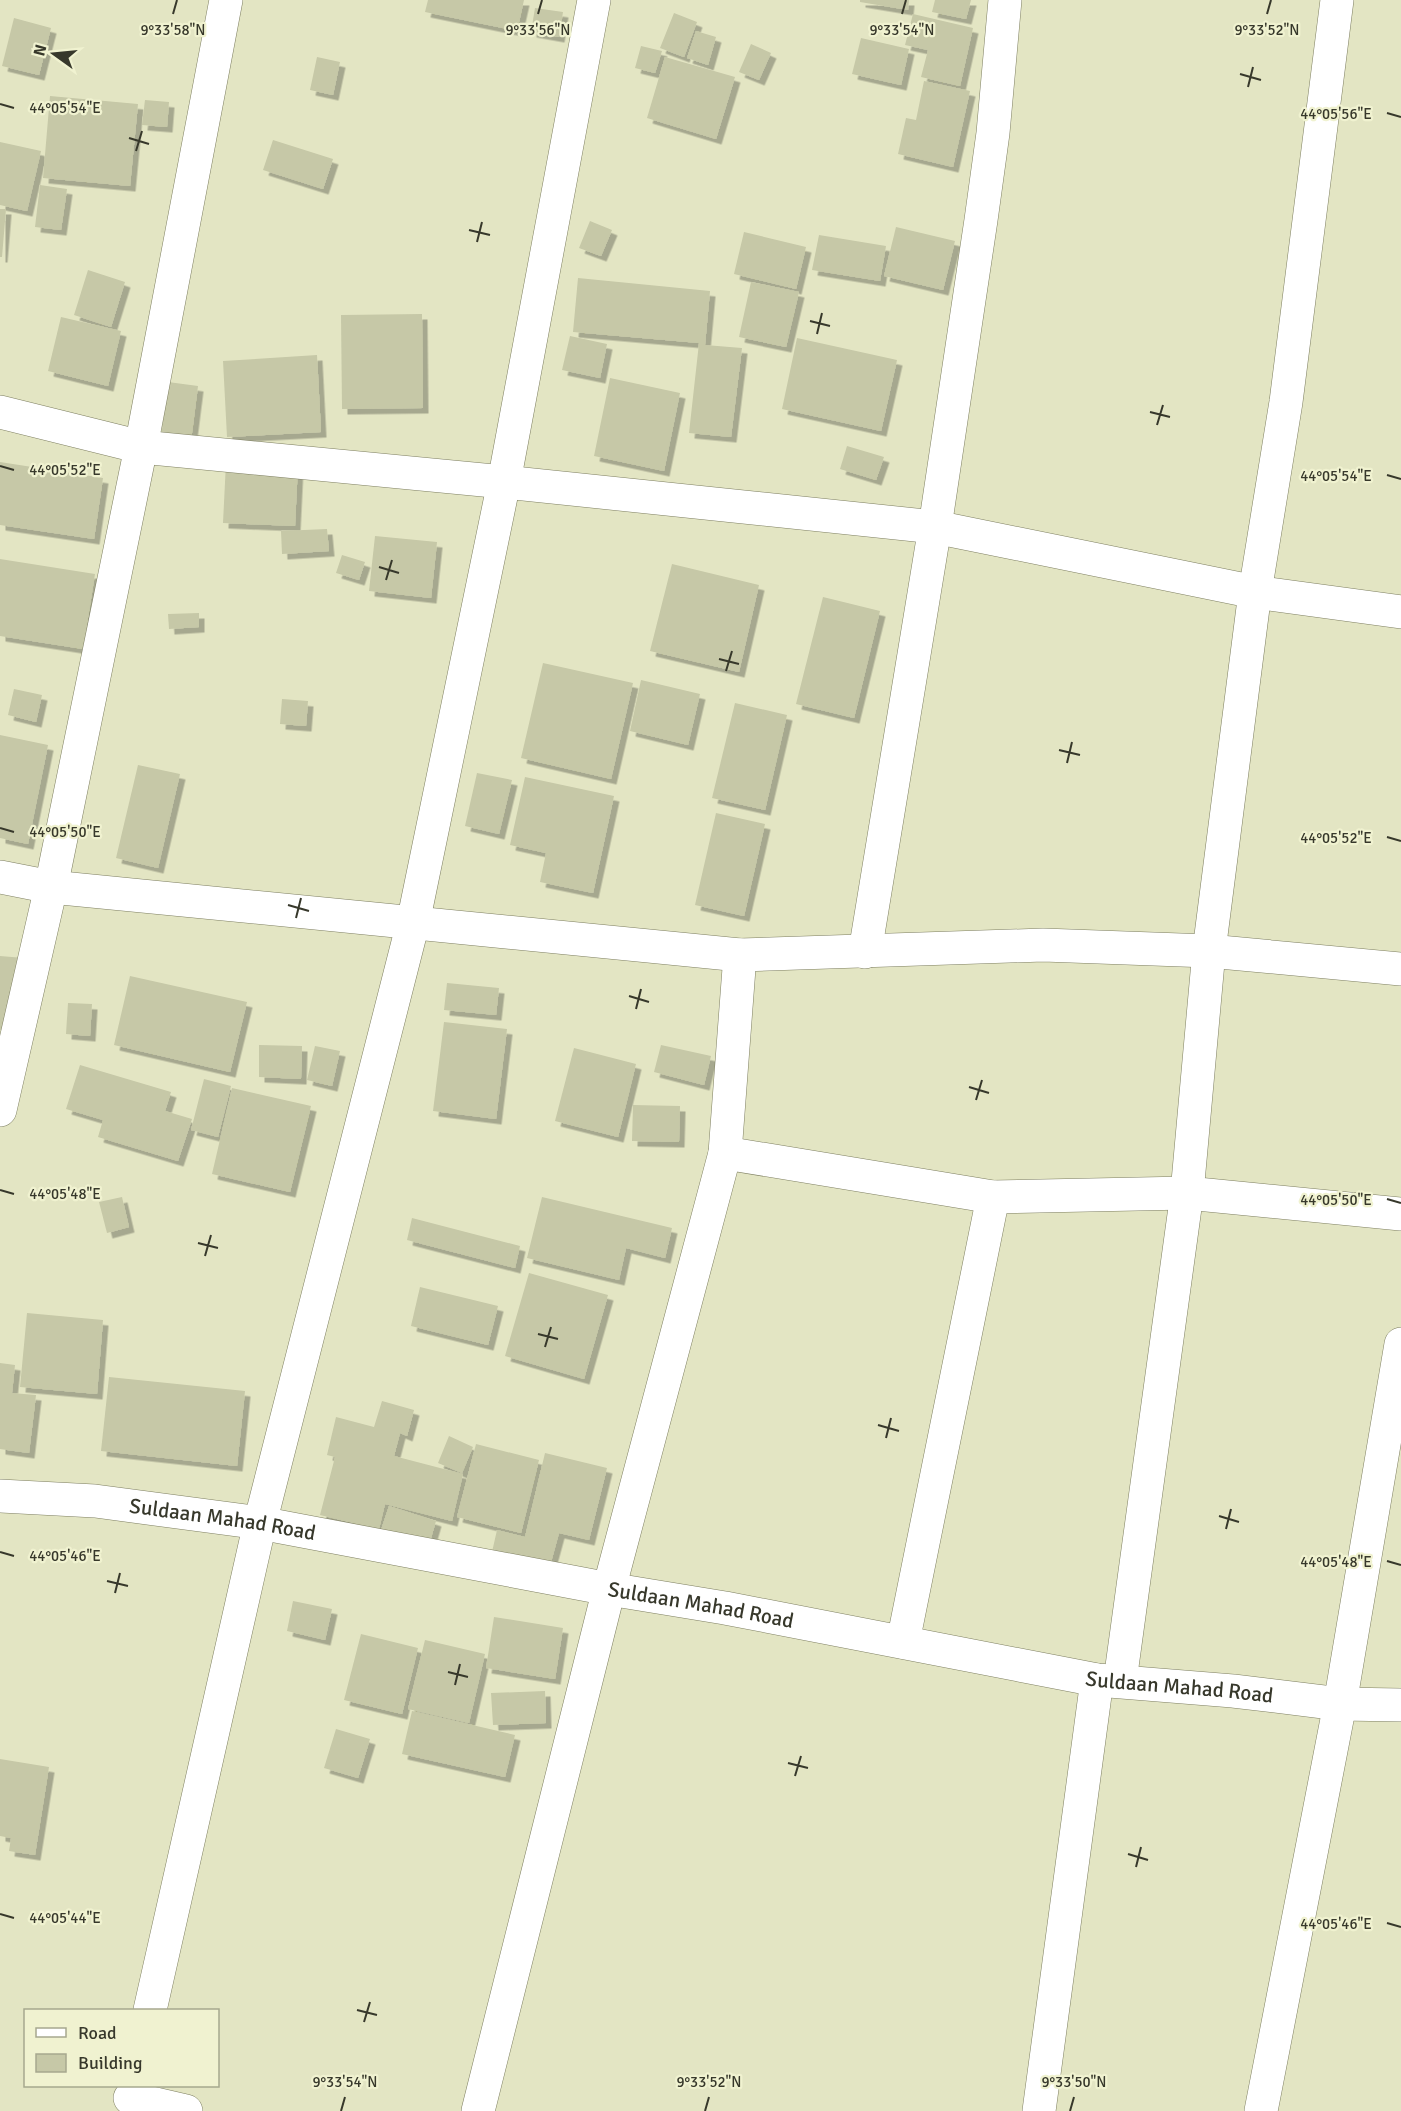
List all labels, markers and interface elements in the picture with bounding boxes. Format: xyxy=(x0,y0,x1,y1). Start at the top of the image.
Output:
text: 9°33'58"N xyxy=(140,21,206,39)
text: 9°33'56"N xyxy=(505,21,571,39)
text: 9°33'54"N xyxy=(869,21,935,39)
text: 9°33'52"N xyxy=(1234,21,1300,39)
north arrow xyxy=(24,24,84,84)
text: N xyxy=(29,42,52,58)
text: 44°05'54"E xyxy=(29,99,101,117)
text: 44°05'56"E xyxy=(1300,105,1372,123)
text: 44°05'52"E xyxy=(29,461,101,479)
text: 44°05'54"E xyxy=(1300,467,1372,485)
text: 44°05'50"E xyxy=(29,823,101,841)
text: 44°05'52"E xyxy=(1300,829,1372,847)
text: 44°05'48"E xyxy=(29,1185,101,1203)
text: 44°05'50"E xyxy=(1300,1191,1372,1209)
street label: Suldaan Mahad Road xyxy=(128,1493,318,1546)
text: 44°05'46"E xyxy=(29,1547,101,1565)
text: 44°05'48"E xyxy=(1300,1553,1372,1571)
street label: Suldaan Mahad Road xyxy=(606,1576,796,1634)
street label: Suldaan Mahad Road xyxy=(1083,1665,1275,1709)
text: 44°05'44"E xyxy=(29,1909,101,1927)
text: 44°05'46"E xyxy=(1300,1915,1372,1933)
legend xyxy=(24,2009,219,2087)
text: Road xyxy=(78,2022,117,2044)
text: Building xyxy=(78,2052,142,2074)
text: 9°33'54"N xyxy=(312,2073,378,2091)
text: 9°33'52"N xyxy=(676,2073,742,2091)
text: 9°33'50"N xyxy=(1041,2073,1107,2091)

